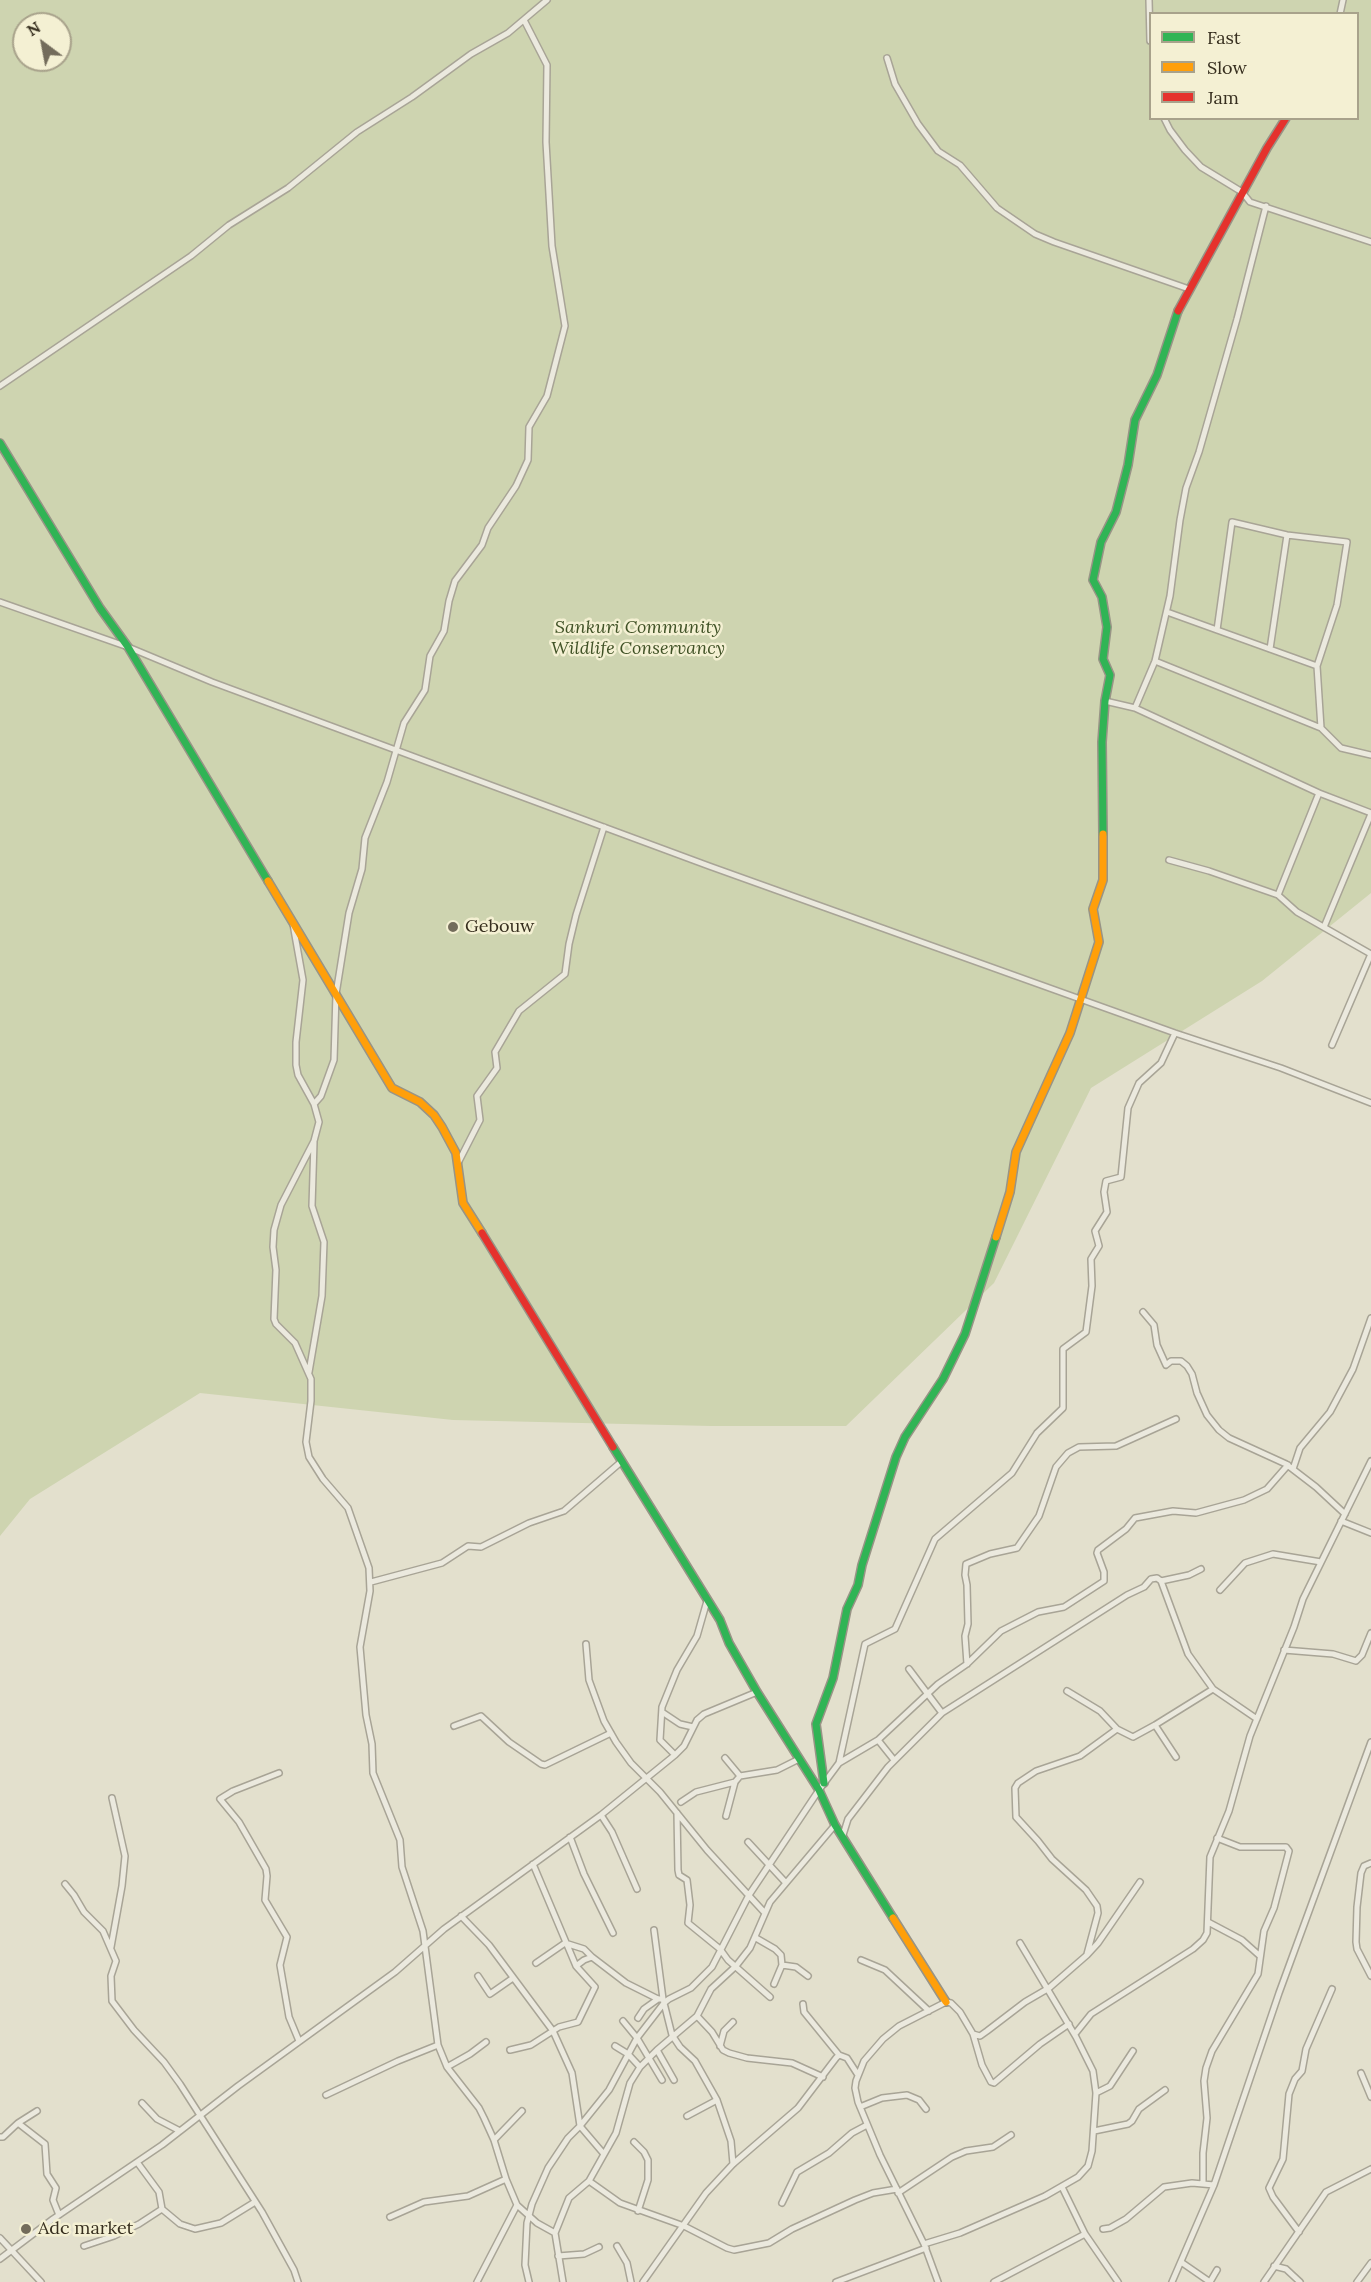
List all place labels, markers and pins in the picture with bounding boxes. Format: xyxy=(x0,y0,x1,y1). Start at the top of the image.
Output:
place label: Gebouw xyxy=(465,916,535,938)
marker: Gebouw xyxy=(446,920,460,934)
place label: Adc market xyxy=(38,2218,134,2240)
marker: Adc market xyxy=(19,2222,33,2236)

